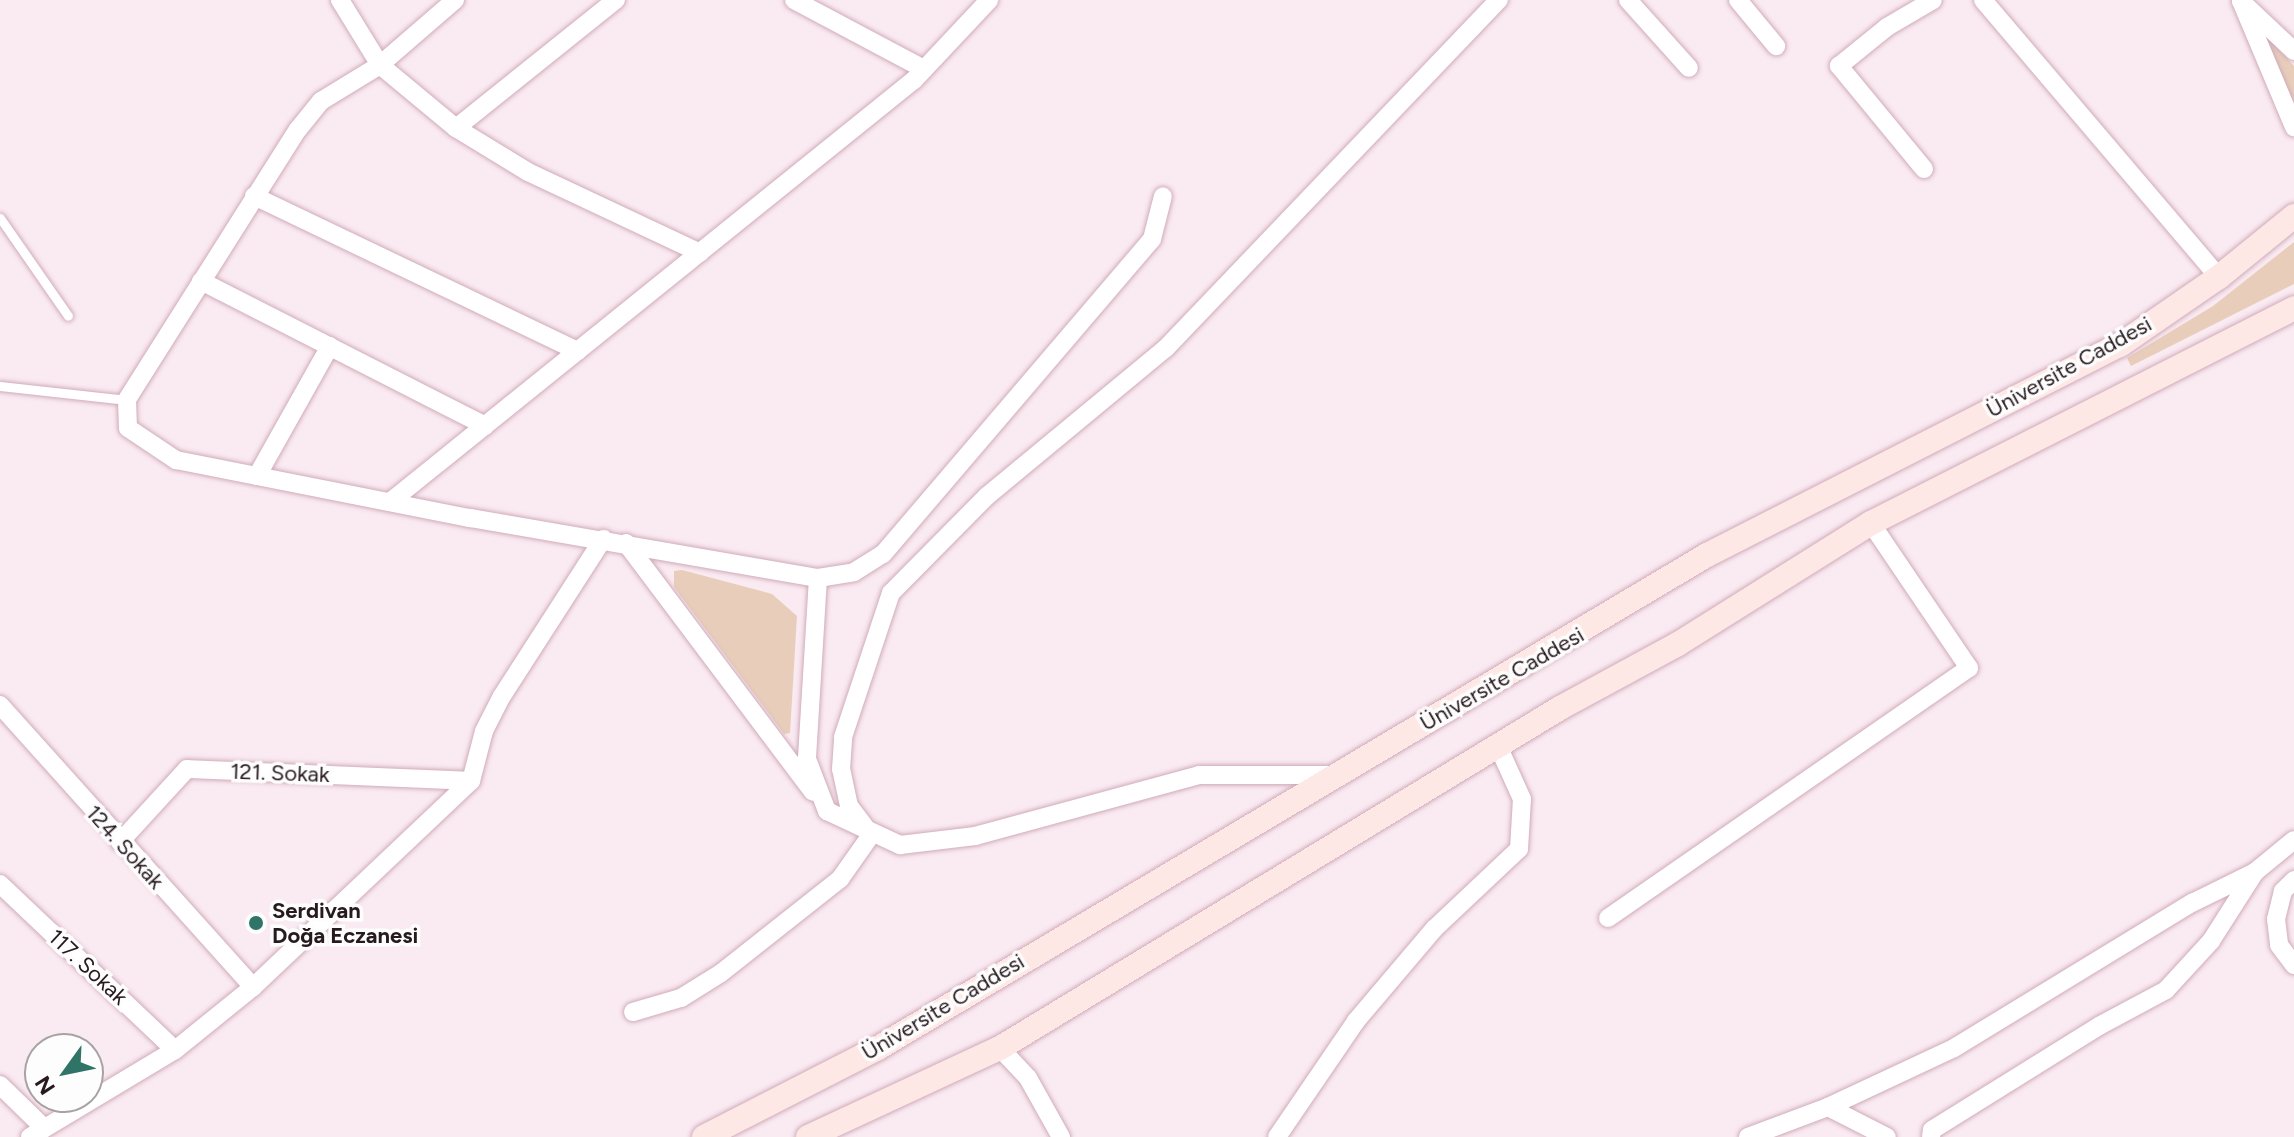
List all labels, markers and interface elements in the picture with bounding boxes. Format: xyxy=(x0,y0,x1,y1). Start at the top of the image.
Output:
street label: Üniversite Caddesi xyxy=(1982,311,2156,423)
street label: Üniversite Caddesi xyxy=(1415,621,1589,737)
street label: 121. Sokak xyxy=(230,758,330,788)
street label: 124. Sokak xyxy=(81,800,169,894)
place label: Serdivan Doğa Eczanesi xyxy=(272,897,418,948)
marker: Serdivan Doğa Eczanesi xyxy=(247,914,265,932)
street label: 117. Sokak xyxy=(43,924,133,1010)
street label: Üniversite Caddesi xyxy=(857,948,1029,1066)
north arrow xyxy=(24,1033,104,1113)
text: N xyxy=(29,1071,61,1100)

